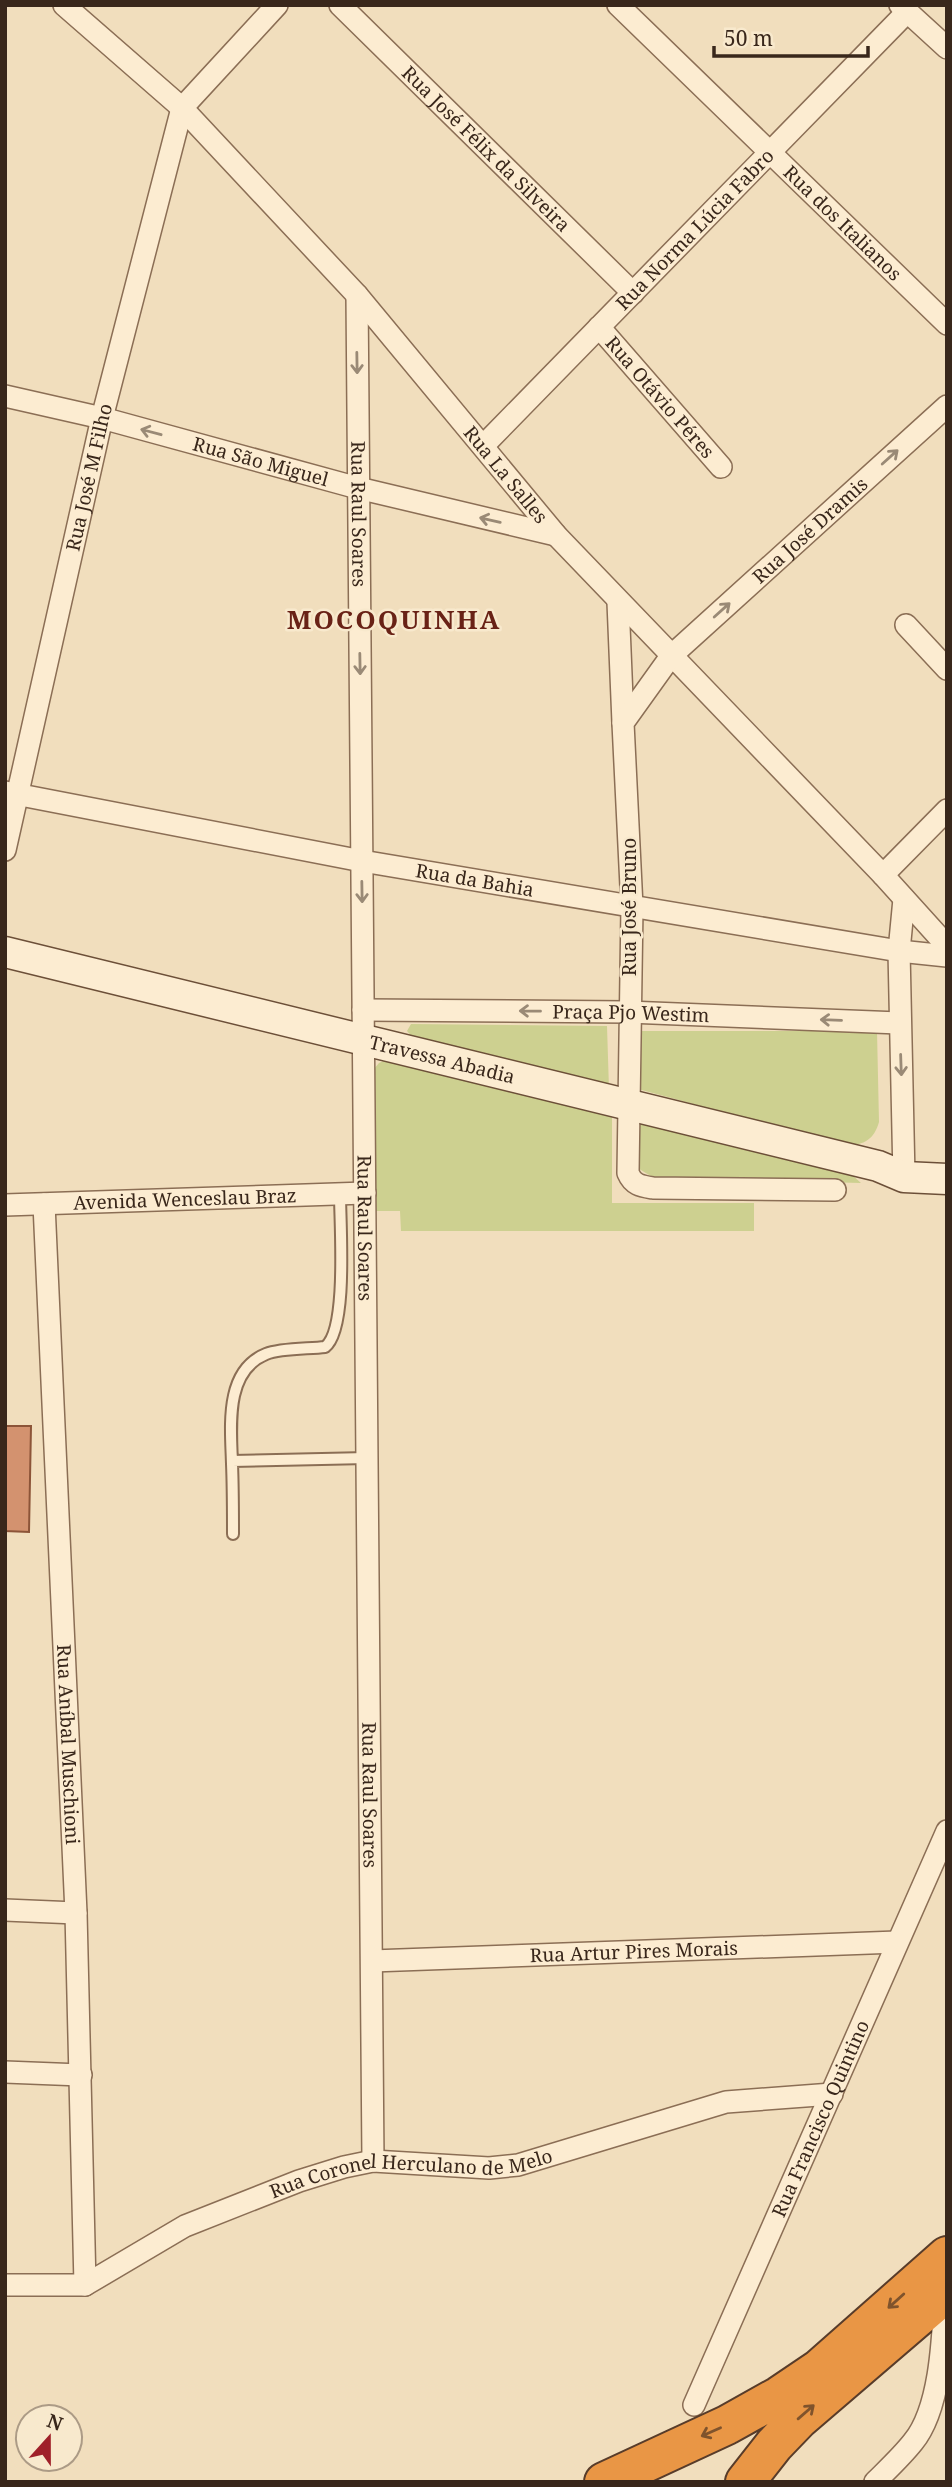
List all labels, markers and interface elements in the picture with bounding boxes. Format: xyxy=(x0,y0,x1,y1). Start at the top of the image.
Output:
scale bar xyxy=(714,14,868,58)
text: 50 m xyxy=(724,24,773,52)
street label: Rua José Félix da Silveira xyxy=(396,60,576,237)
street label: Rua Norma Lúcia Fabro xyxy=(610,143,780,316)
street label: Rua dos Italianos xyxy=(778,160,907,286)
street label: Rua Otávio Péres xyxy=(600,330,721,464)
one-way arrow xyxy=(350,351,364,374)
street label: Rua José M Filho xyxy=(59,401,118,554)
street label: Rua La Salles xyxy=(458,420,554,529)
one-way arrow xyxy=(140,424,162,437)
street label: Rua São Miguel xyxy=(190,430,332,492)
street label: Rua Raul Soares xyxy=(345,441,373,587)
one-way arrow xyxy=(881,449,899,465)
street label: Rua José Dramis xyxy=(747,471,873,589)
one-way arrow xyxy=(479,513,502,526)
district label: MOCOQUINHA xyxy=(287,601,501,637)
one-way arrow xyxy=(713,602,731,618)
one-way arrow xyxy=(353,652,367,675)
street label: Rua José Bruno xyxy=(616,838,642,976)
street label: Rua da Bahia xyxy=(414,857,536,903)
one-way arrow xyxy=(355,880,369,903)
street label: Praça Pjo Westim xyxy=(552,998,710,1028)
one-way arrow xyxy=(519,1004,542,1018)
one-way arrow xyxy=(820,1013,843,1026)
street label: Travessa Abadia xyxy=(367,1029,518,1090)
one-way arrow xyxy=(894,1053,907,1076)
street label: Rua Raul Soares xyxy=(351,1155,379,1301)
street label: Avenida Wenceslau Braz xyxy=(73,1182,297,1216)
street label: Rua Aníbal Muschioni xyxy=(51,1644,86,1845)
street label: Rua Raul Soares xyxy=(356,1722,383,1868)
street label: Rua Artur Pires Morais xyxy=(529,1935,738,1968)
street label: Rua Francisco Quintino xyxy=(765,2016,875,2221)
street label: Rua Coronel Herculano de Melo xyxy=(266,2142,556,2204)
one-way arrow xyxy=(887,2293,905,2309)
north arrow xyxy=(14,2403,84,2473)
one-way arrow xyxy=(797,2404,815,2420)
text: N xyxy=(43,2407,67,2437)
one-way arrow xyxy=(701,2426,722,2439)

